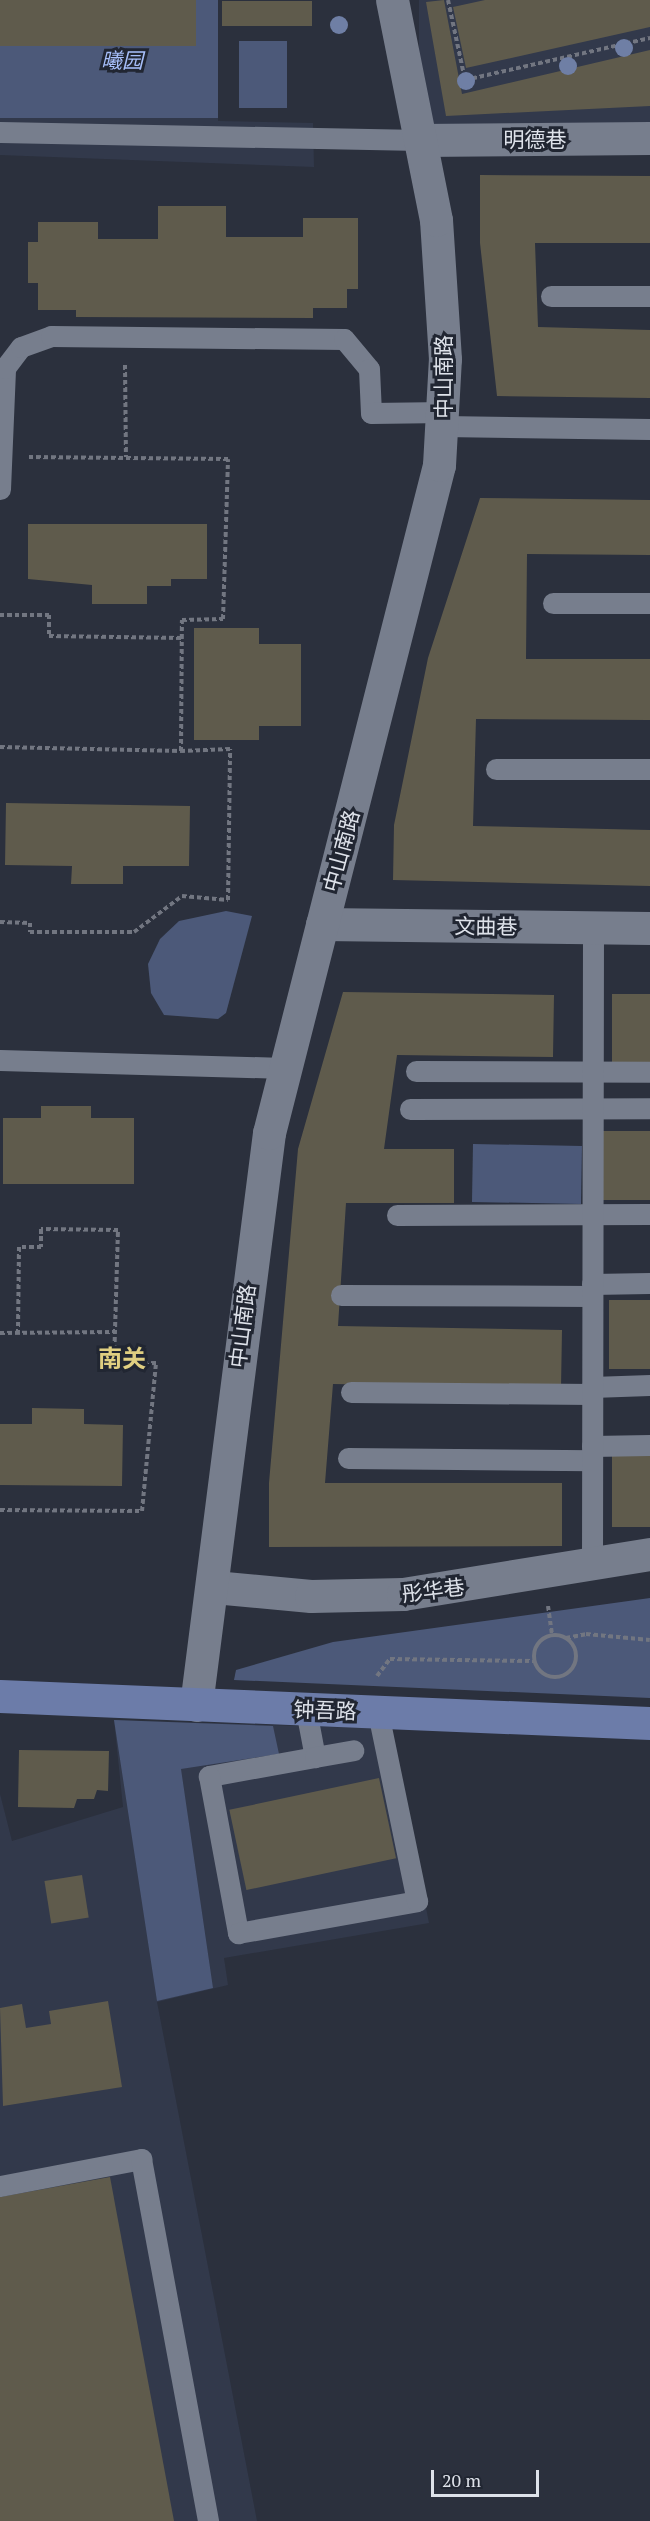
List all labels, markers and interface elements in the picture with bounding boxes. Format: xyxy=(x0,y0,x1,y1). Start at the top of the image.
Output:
park label: 曦园 xyxy=(101,47,143,73)
street label: 明德巷 xyxy=(504,126,566,152)
street label: 中山南路 xyxy=(430,335,456,419)
street label: 中山南路 xyxy=(318,807,364,895)
street label: 文曲巷 xyxy=(454,913,518,939)
street label: 中山南路 xyxy=(224,1283,260,1369)
district label: 南关 xyxy=(98,1345,146,1373)
street label: 彤华巷 xyxy=(400,1574,466,1606)
street label: 钟吾路 xyxy=(293,1696,357,1724)
scale bar xyxy=(434,2458,542,2496)
text: 20 m xyxy=(442,2468,481,2492)

